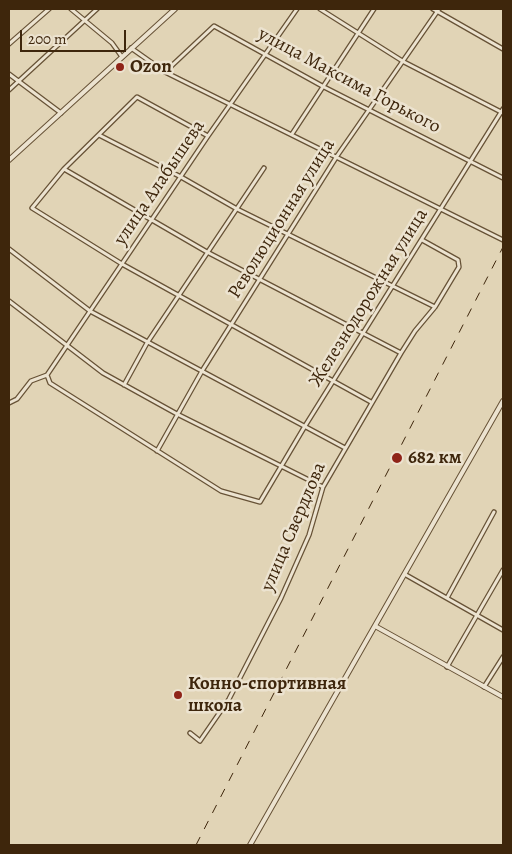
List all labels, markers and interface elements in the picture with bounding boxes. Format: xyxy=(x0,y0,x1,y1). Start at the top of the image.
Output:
scale bar xyxy=(22,20,129,52)
street label: улица Максима Горького xyxy=(254,23,444,139)
text: 200 m xyxy=(28,29,67,49)
place label: Ozon xyxy=(130,56,172,78)
marker: Ozon xyxy=(114,61,126,73)
street label: улица Алабышева xyxy=(110,116,210,250)
street label: Революционная улица xyxy=(224,135,340,303)
street label: Железнодорожная улица xyxy=(305,205,433,391)
place label: 682 км xyxy=(408,447,462,469)
marker: 682 км xyxy=(390,451,404,465)
street label: улица Свердлова xyxy=(257,459,331,595)
place label: Конно-спортивная школа xyxy=(188,673,346,717)
marker: Конно-спортивная школа xyxy=(172,689,184,701)

